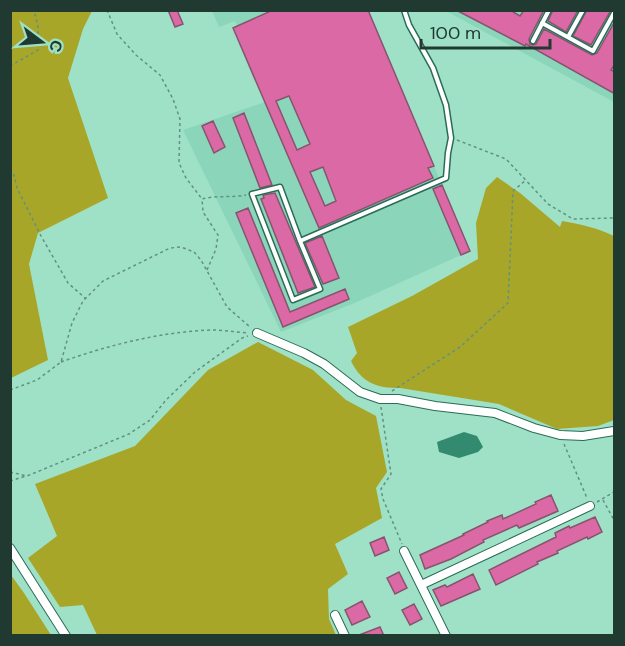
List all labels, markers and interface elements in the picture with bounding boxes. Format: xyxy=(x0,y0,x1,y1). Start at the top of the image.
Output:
north arrow xyxy=(12,12,72,72)
scale bar xyxy=(421,12,550,50)
text: 100 m xyxy=(430,21,481,45)
text: С xyxy=(44,38,68,55)

